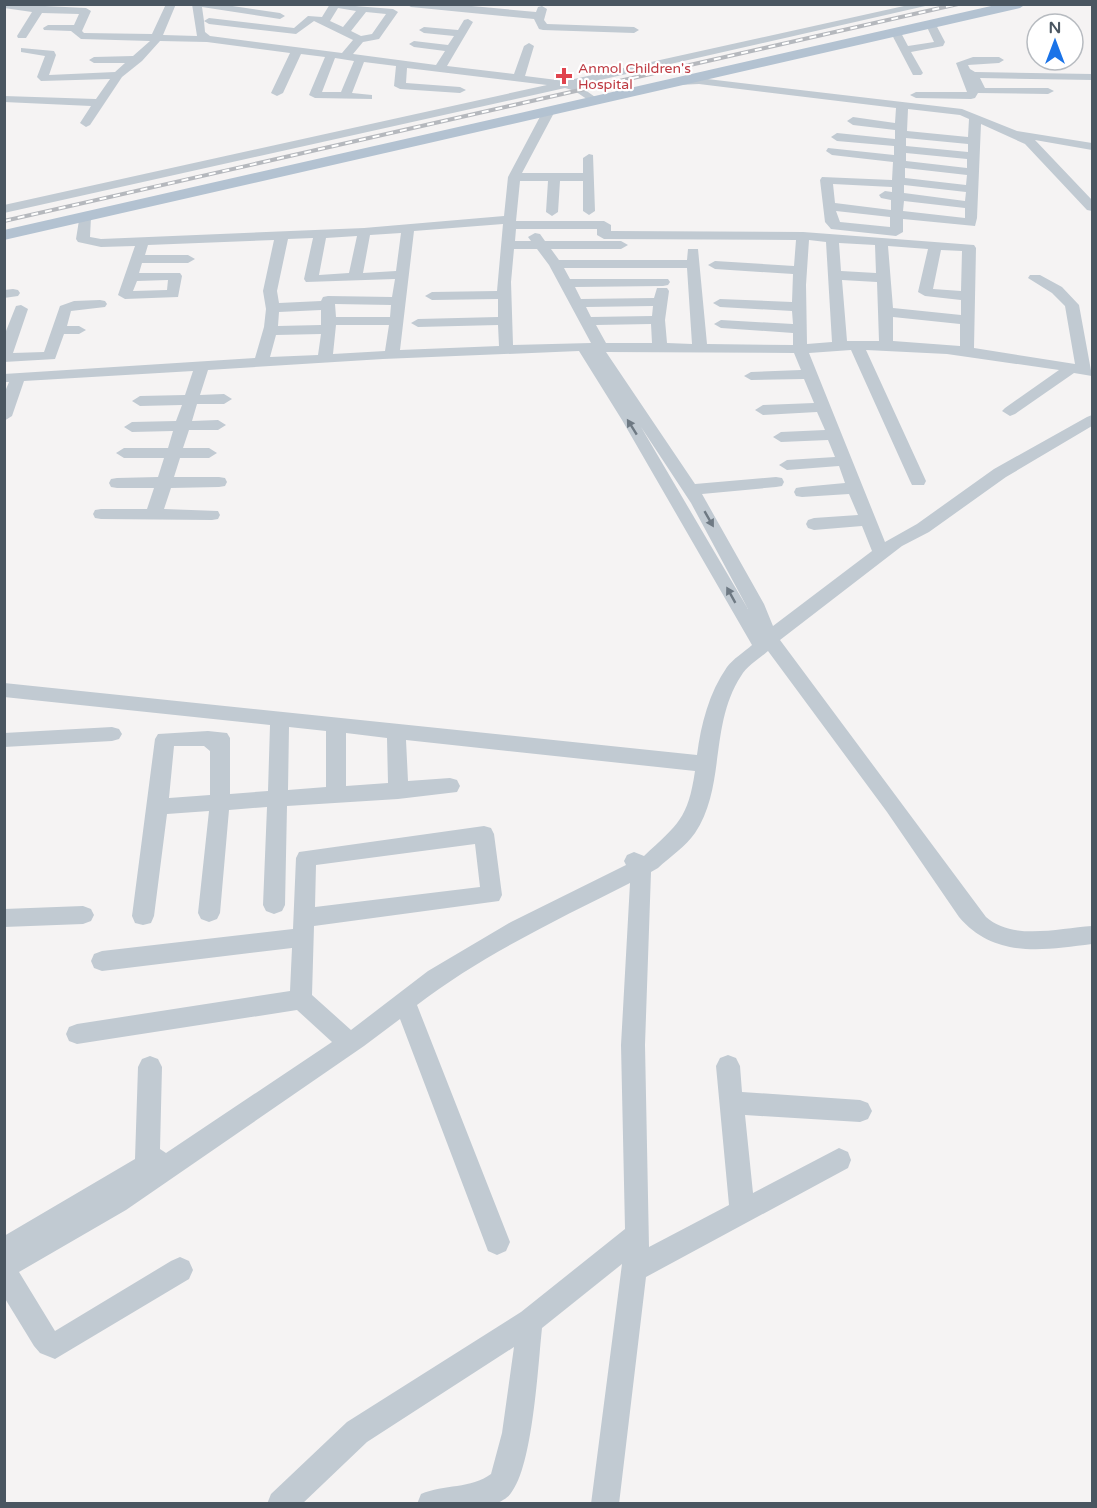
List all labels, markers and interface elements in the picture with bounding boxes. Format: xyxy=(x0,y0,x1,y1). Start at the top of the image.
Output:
north arrow xyxy=(1025,12,1085,72)
text: N xyxy=(1049,18,1061,38)
place label: Anmol Children's Hospital xyxy=(578,60,691,93)
marker: Anmol Children's Hospital xyxy=(555,67,573,85)
one-way arrow xyxy=(627,419,638,435)
one-way arrow xyxy=(704,511,714,528)
one-way arrow xyxy=(726,586,736,603)

